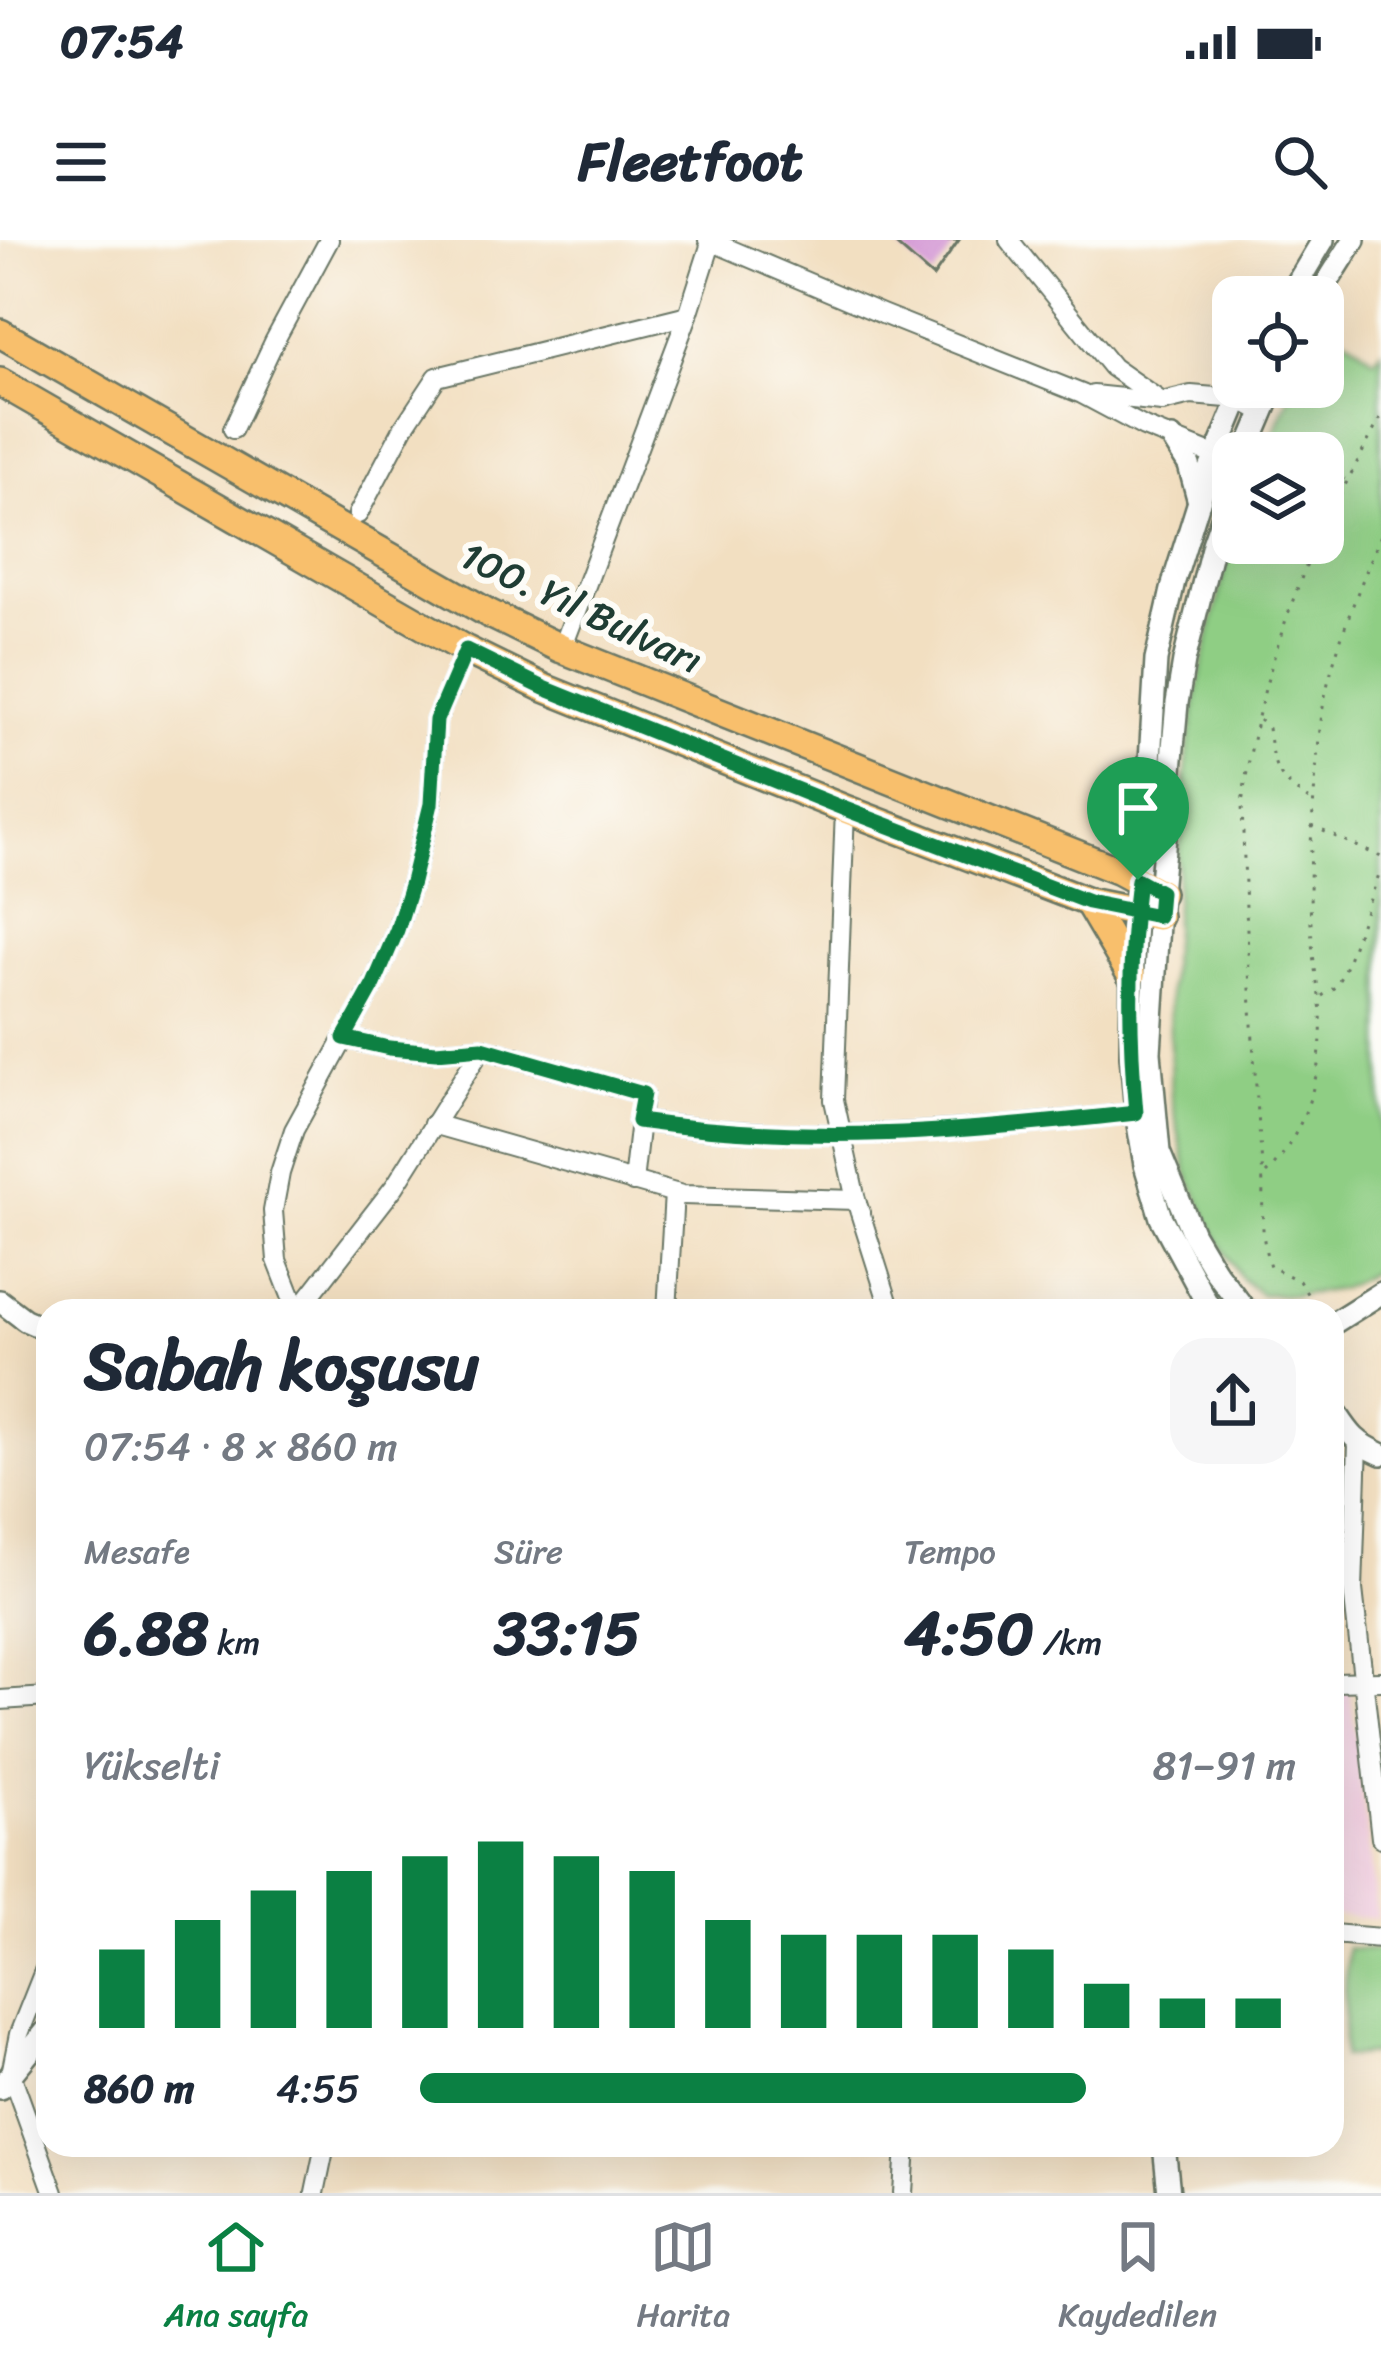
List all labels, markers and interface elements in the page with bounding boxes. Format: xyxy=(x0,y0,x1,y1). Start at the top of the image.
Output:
text: 07:54 xyxy=(60,2,183,82)
text: Fleetfoot xyxy=(578,114,803,210)
icon: menu xyxy=(48,129,114,195)
icon: search xyxy=(1267,129,1333,195)
map controls xyxy=(1212,276,1344,564)
button: locate xyxy=(1212,276,1344,408)
button: layers xyxy=(1212,432,1344,564)
street label: 100. Yıl Bulvarı xyxy=(449,521,714,694)
pin xyxy=(1087,757,1189,880)
icon: arrive xyxy=(1105,775,1171,841)
text: Sabah koşusu xyxy=(84,1308,479,1425)
button: share xyxy=(1170,1338,1296,1464)
text: 07:54 · 8 × 860 m xyxy=(84,1412,398,1481)
text: Mesafe xyxy=(84,1523,190,1581)
text: Süre xyxy=(494,1523,563,1581)
text: Tempo xyxy=(904,1523,996,1581)
text: 6.88 xyxy=(84,1581,209,1687)
text: 33:15 xyxy=(494,1581,640,1687)
text: 4:50 xyxy=(904,1581,1034,1687)
text: km xyxy=(209,1614,260,1672)
text: /km xyxy=(1034,1614,1102,1672)
text: Yükselti xyxy=(84,1731,220,1800)
text: 81–91 m xyxy=(1153,1731,1296,1800)
text: 860 m xyxy=(84,2054,194,2123)
text: 4:55 xyxy=(276,2054,360,2123)
tab: Ana sayfa xyxy=(164,2214,308,2344)
tab: Harita xyxy=(637,2214,730,2344)
tab: Kaydedilen xyxy=(1058,2214,1217,2344)

